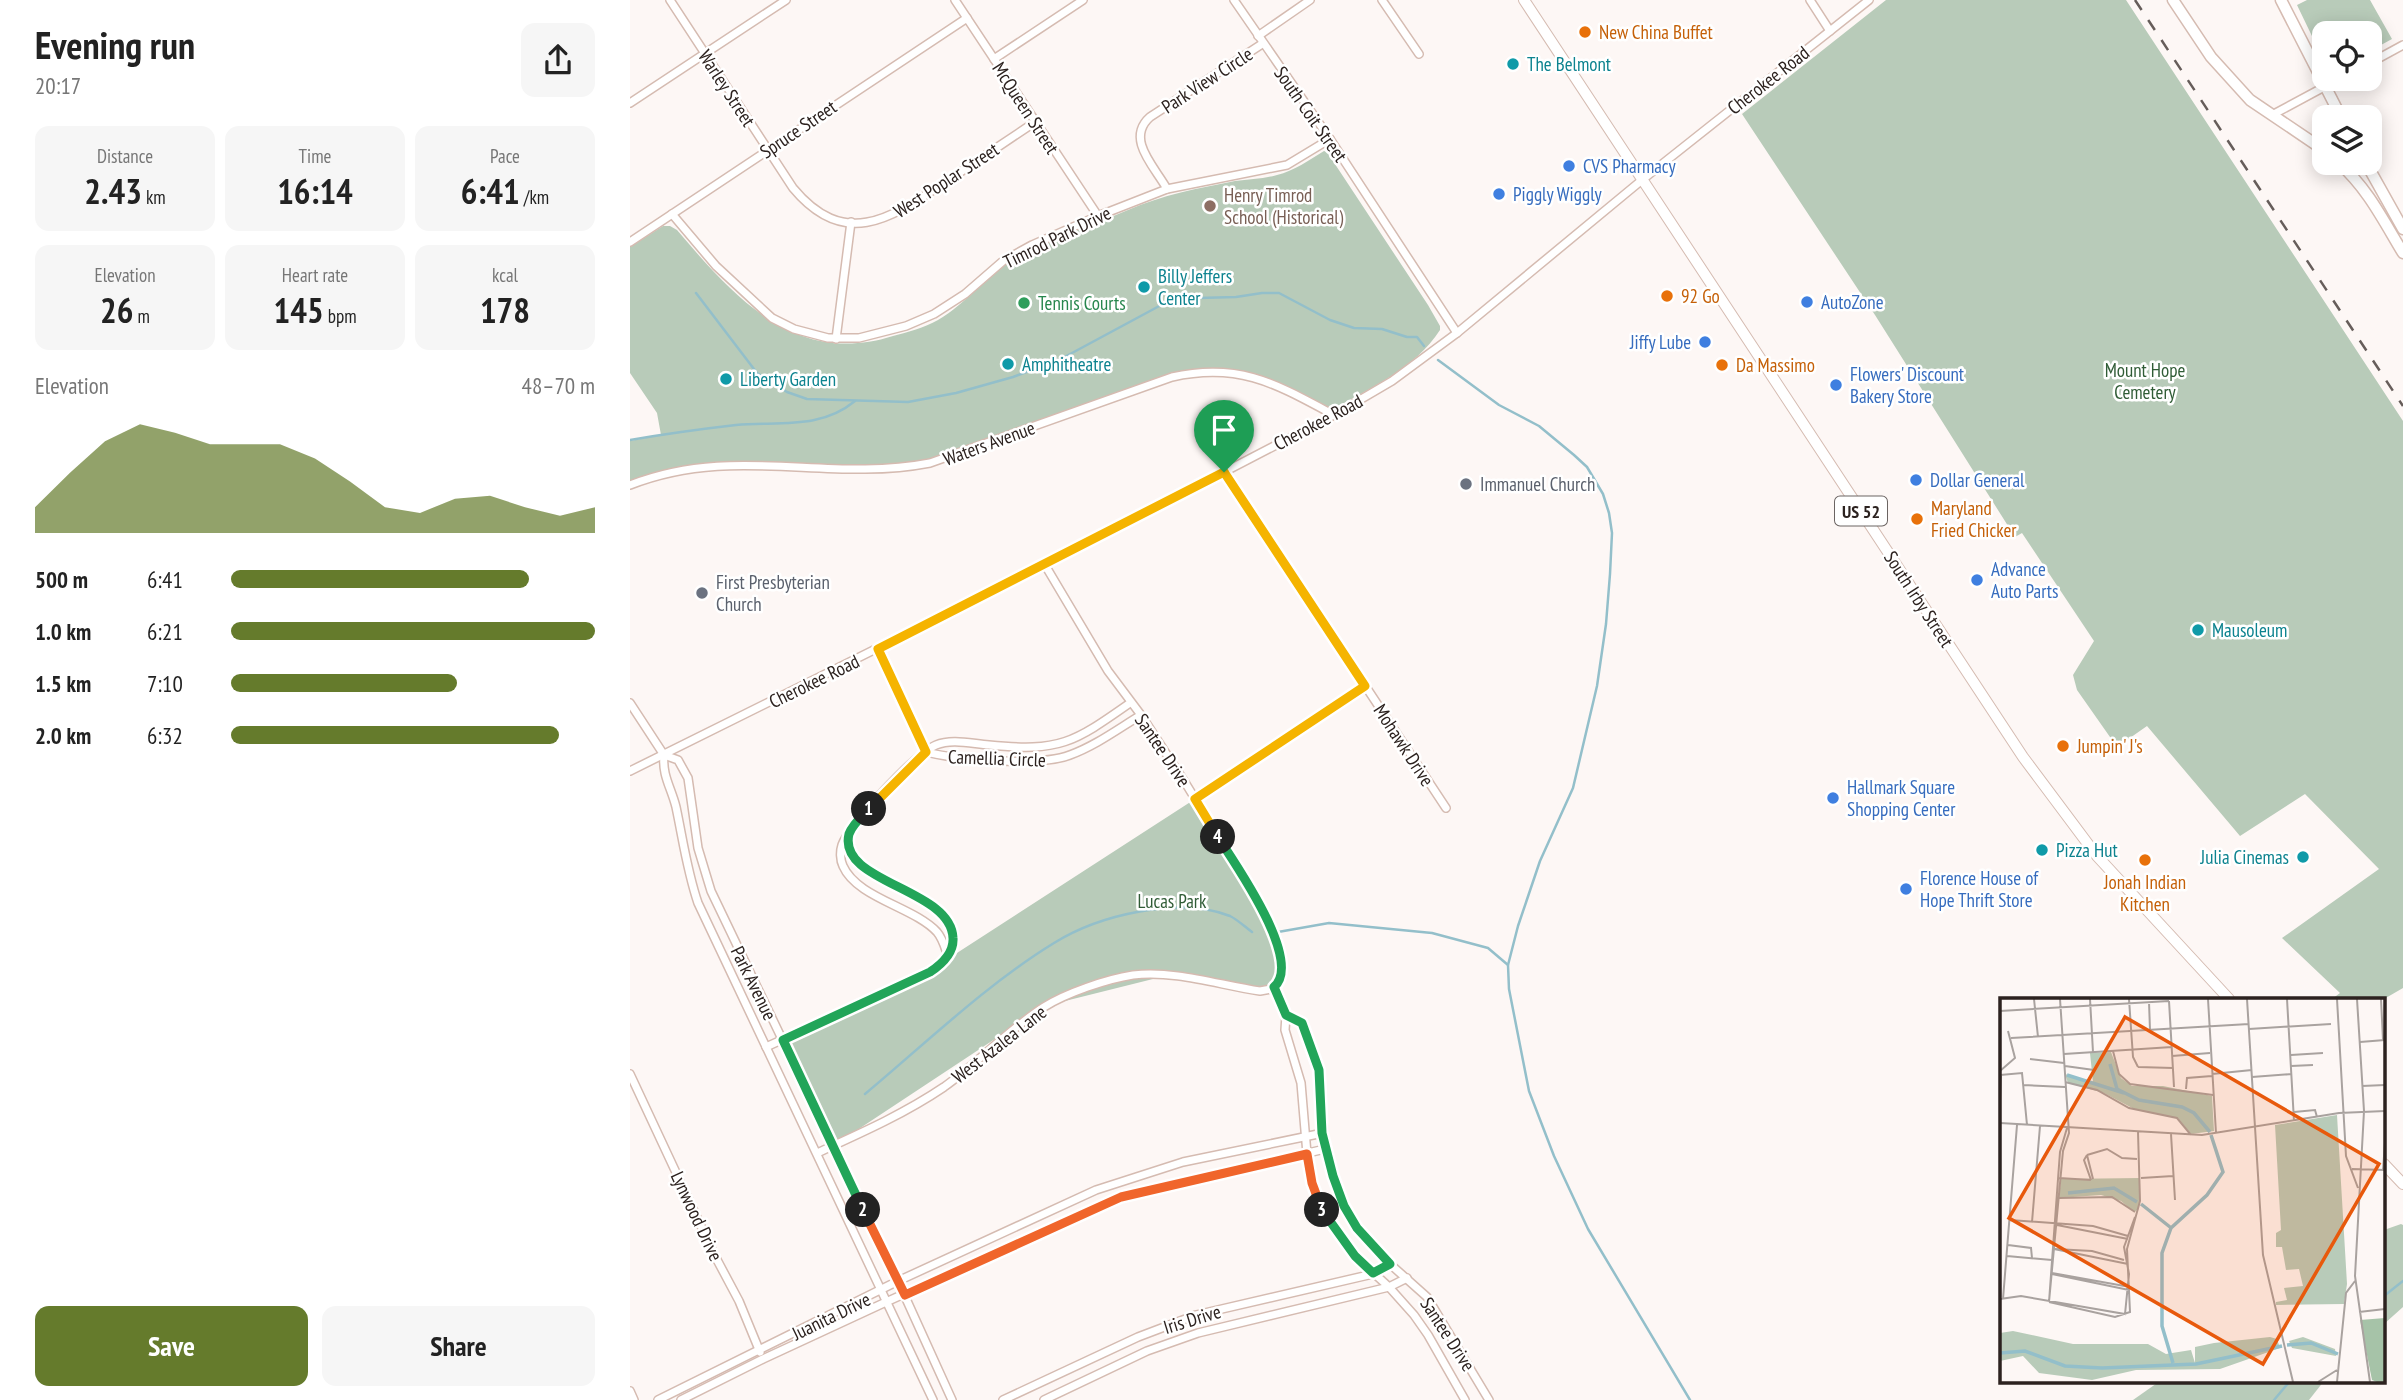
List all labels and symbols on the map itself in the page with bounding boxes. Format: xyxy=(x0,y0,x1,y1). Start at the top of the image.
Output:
place label: New China Buffet xyxy=(1599,20,1714,44)
marker: New China Buffet xyxy=(1577,24,1593,40)
street label: Cherokee Road xyxy=(1722,41,1814,119)
street label: Park View Circle xyxy=(1157,42,1257,118)
street label: Warley Street xyxy=(693,45,761,132)
place label: The Belmont xyxy=(1527,52,1612,76)
marker: The Belmont xyxy=(1505,56,1521,72)
street label: McQueen Street xyxy=(987,58,1065,159)
street label: South Coit Street xyxy=(1269,62,1353,167)
street label: Spruce Street xyxy=(755,94,842,163)
street label: West Poplar Street xyxy=(889,137,1004,223)
place label: CVS Pharmacy xyxy=(1583,154,1676,178)
marker: CVS Pharmacy xyxy=(1561,158,1577,174)
place label: Piggly Wiggly xyxy=(1513,182,1603,206)
place label: Henry Timrod School (Historical) xyxy=(1224,183,1344,229)
marker: Piggly Wiggly xyxy=(1491,186,1507,202)
marker: Henry Timrod School (Historical) xyxy=(1202,198,1218,214)
street label: Timrod Park Drive xyxy=(999,201,1115,273)
place label: Billy Jeffers Center xyxy=(1158,264,1232,310)
marker: Billy Jeffers Center xyxy=(1136,279,1152,295)
place label: 92 Go xyxy=(1681,284,1720,308)
marker: 92 Go xyxy=(1659,288,1675,304)
place label: AutoZone xyxy=(1821,290,1884,314)
place label: Tennis Courts xyxy=(1038,291,1126,315)
marker: AutoZone xyxy=(1799,294,1815,310)
marker: Tennis Courts xyxy=(1016,295,1032,311)
place label: Jiffy Lube xyxy=(1629,330,1691,354)
marker: Jiffy Lube xyxy=(1697,334,1713,350)
place label: Amphitheatre xyxy=(1022,352,1112,376)
place label: Da Massimo xyxy=(1736,353,1815,377)
marker: Amphitheatre xyxy=(1000,356,1016,372)
marker: Da Massimo xyxy=(1714,357,1730,373)
park label: Mount Hope Cemetery xyxy=(2105,358,2185,404)
place label: Flowers' Discount Bakery Store xyxy=(1850,362,1965,408)
place label: Liberty Garden xyxy=(740,367,836,391)
marker: Liberty Garden xyxy=(718,371,734,387)
marker: Flowers' Discount Bakery Store xyxy=(1828,377,1844,393)
street label: Cherokee Road xyxy=(1269,389,1367,455)
pin xyxy=(1194,400,1254,472)
street label: Waters Avenue xyxy=(940,415,1038,471)
place label: Dollar General xyxy=(1930,468,2025,492)
place label: Immanuel Church xyxy=(1480,472,1595,496)
marker: Dollar General xyxy=(1908,472,1924,488)
marker: Immanuel Church xyxy=(1458,476,1474,492)
road number: US 52 xyxy=(1835,496,1887,526)
place label: Maryland Fried Chicker xyxy=(1931,496,2017,542)
marker: Maryland Fried Chicker xyxy=(1909,511,1925,527)
street label: South Irby Street xyxy=(1879,546,1959,652)
place label: Advance Auto Parts xyxy=(1991,557,2059,603)
place label: First Presbyterian Church xyxy=(716,570,830,616)
marker: Advance Auto Parts xyxy=(1969,572,1985,588)
marker: First Presbyterian Church xyxy=(694,585,710,601)
place label: Mausoleum xyxy=(2212,618,2287,642)
marker: Mausoleum xyxy=(2190,622,2206,638)
street label: Cherokee Road xyxy=(765,649,863,713)
street label: Mohawk Drive xyxy=(1369,699,1439,791)
street label: Santee Drive xyxy=(1130,709,1196,791)
place label: Jumpin' J's xyxy=(2076,734,2143,758)
marker: Jumpin' J's xyxy=(2055,738,2071,754)
street label: Camellia Circle xyxy=(948,744,1047,772)
place label: Hallmark Square Shopping Center xyxy=(1847,775,1956,821)
marker: Hallmark Square Shopping Center xyxy=(1825,790,1841,806)
pin: 1 xyxy=(852,792,886,826)
pin: 4 xyxy=(1200,820,1236,854)
place label: Pizza Hut xyxy=(2056,838,2118,862)
marker: Pizza Hut xyxy=(2034,842,2050,858)
place label: Julia Cinemas xyxy=(2200,845,2289,869)
marker: Julia Cinemas xyxy=(2295,849,2311,865)
marker: Jonah Indian Kitchen xyxy=(2137,852,2153,868)
place label: Florence House of Hope Thrift Store xyxy=(1920,866,2039,912)
place label: Jonah Indian Kitchen xyxy=(2103,870,2186,916)
marker: Florence House of Hope Thrift Store xyxy=(1898,881,1914,897)
park label: Lucas Park xyxy=(1138,889,1207,913)
street label: Park Avenue xyxy=(726,942,782,1024)
inset map xyxy=(2000,998,2386,1382)
street label: West Azalea Lane xyxy=(947,1000,1051,1088)
street label: Lynwood Drive xyxy=(666,1167,728,1265)
pin: 2 xyxy=(846,1192,880,1228)
pin: 3 xyxy=(1304,1192,1340,1228)
street label: Juanita Drive xyxy=(787,1287,874,1346)
street label: Santee Drive xyxy=(1415,1293,1481,1376)
street label: Iris Drive xyxy=(1160,1299,1224,1339)

